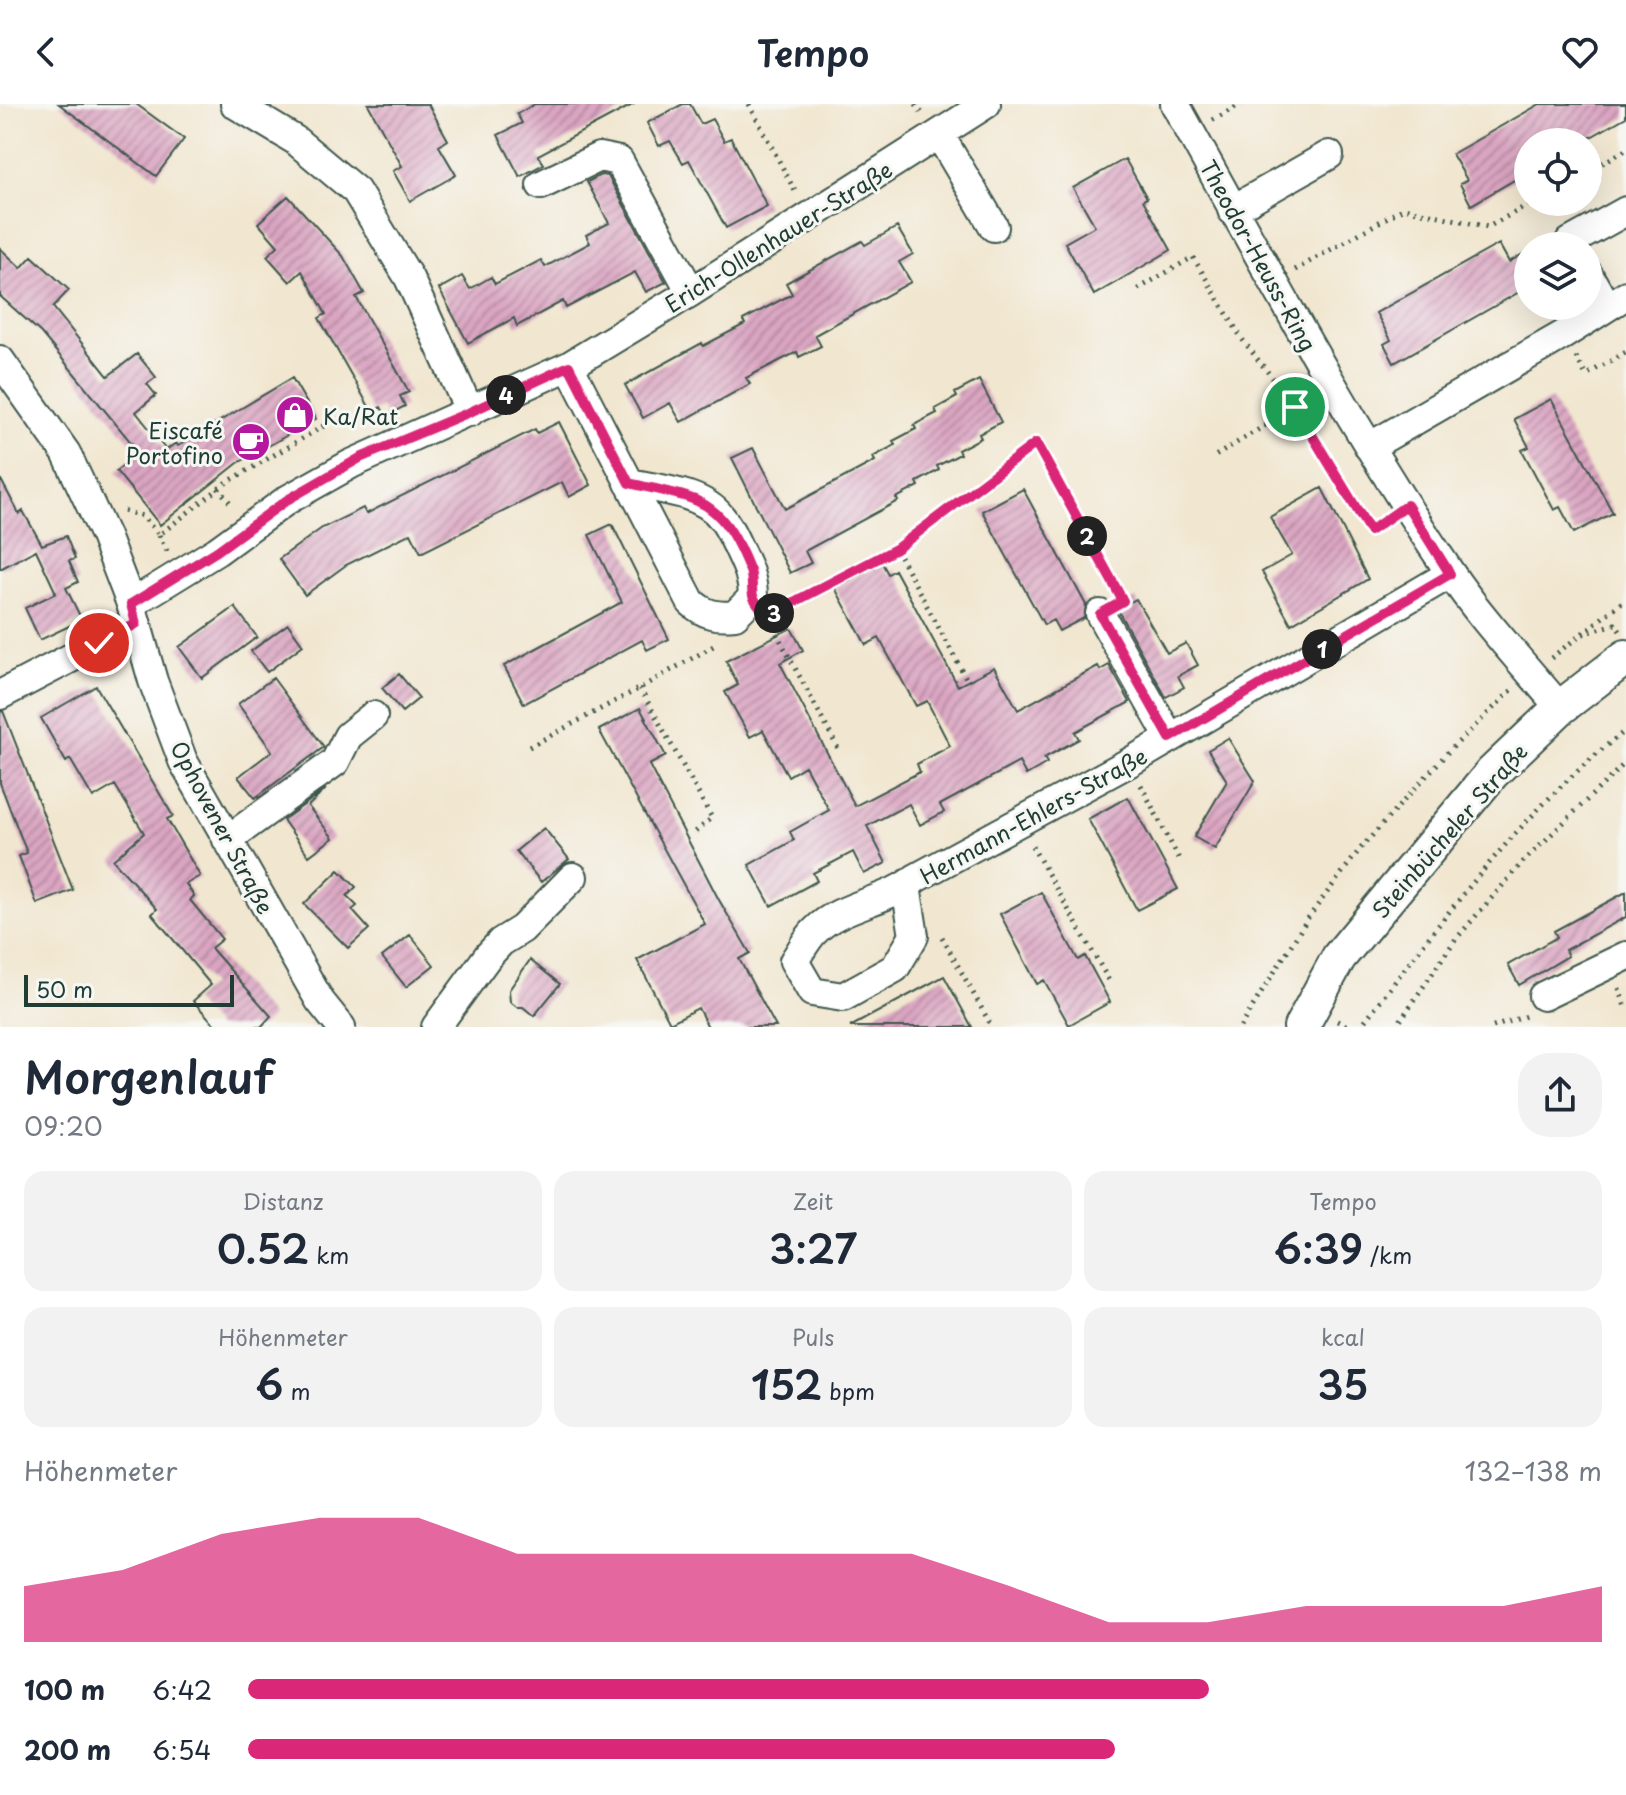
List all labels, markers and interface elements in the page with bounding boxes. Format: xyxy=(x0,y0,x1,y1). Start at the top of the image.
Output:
text: Tempo xyxy=(757,25,869,79)
icon: back xyxy=(24,30,68,74)
icon: heart xyxy=(1558,30,1602,74)
map controls xyxy=(1514,128,1602,320)
button: locate xyxy=(1514,128,1602,216)
street label: Erich-Ollenhauer-Straße xyxy=(658,152,898,320)
street label: Theodor-Heuss-Ring xyxy=(1193,153,1325,357)
button: layers xyxy=(1514,232,1602,320)
pin xyxy=(1261,373,1329,441)
pin: 4 xyxy=(486,375,526,415)
text: 4 xyxy=(499,378,513,411)
icon: arrive xyxy=(1273,385,1317,429)
shop icon: Ka/Rat xyxy=(274,394,316,436)
place label: Ka/Rat xyxy=(323,399,398,432)
place label: Eiscafé Portofino xyxy=(126,413,223,471)
cafe icon: Eiscafé Portofino xyxy=(230,421,272,463)
pin: 2 xyxy=(1067,516,1107,556)
text: 2 xyxy=(1079,519,1095,552)
pin: 3 xyxy=(754,593,794,633)
text: 3 xyxy=(767,596,781,629)
pin xyxy=(65,609,133,677)
icon: check xyxy=(77,621,121,665)
pin: 1 xyxy=(1302,629,1342,669)
text: 1 xyxy=(1317,632,1327,665)
street label: Ophovener Straße xyxy=(163,734,283,920)
street label: Steinbücheler Straße xyxy=(1364,735,1534,925)
street label: Hermann-Ehlers-Straße xyxy=(913,739,1153,891)
scale bar xyxy=(24,971,234,1007)
text: 50 m xyxy=(36,972,93,1005)
text: Morgenlauf xyxy=(24,1043,273,1109)
button: share xyxy=(1518,1053,1602,1137)
text: 09:20 xyxy=(24,1106,103,1145)
text: Distanz xyxy=(243,1184,323,1217)
text: Zeit xyxy=(793,1184,833,1217)
text: Tempo xyxy=(1309,1184,1377,1217)
text: 0.52 xyxy=(217,1217,309,1278)
text: 3:27 xyxy=(769,1217,857,1278)
text: 6:39 xyxy=(1274,1217,1363,1278)
text: km xyxy=(309,1238,349,1271)
text: /km xyxy=(1363,1238,1412,1271)
text: Höhenmeter xyxy=(218,1320,348,1353)
text: Puls xyxy=(792,1320,834,1353)
text: kcal xyxy=(1321,1320,1365,1353)
text: 6 xyxy=(255,1353,283,1414)
text: 152 xyxy=(751,1353,822,1414)
text: 35 xyxy=(1317,1353,1369,1414)
text: m xyxy=(283,1374,311,1407)
text: bpm xyxy=(822,1374,875,1407)
text: Höhenmeter xyxy=(24,1451,177,1490)
text: 132–138 m xyxy=(1464,1451,1602,1490)
text: 100 m xyxy=(24,1670,105,1709)
text: 6:42 xyxy=(152,1670,212,1709)
text: 200 m xyxy=(24,1730,111,1769)
text: 6:54 xyxy=(152,1730,212,1769)

